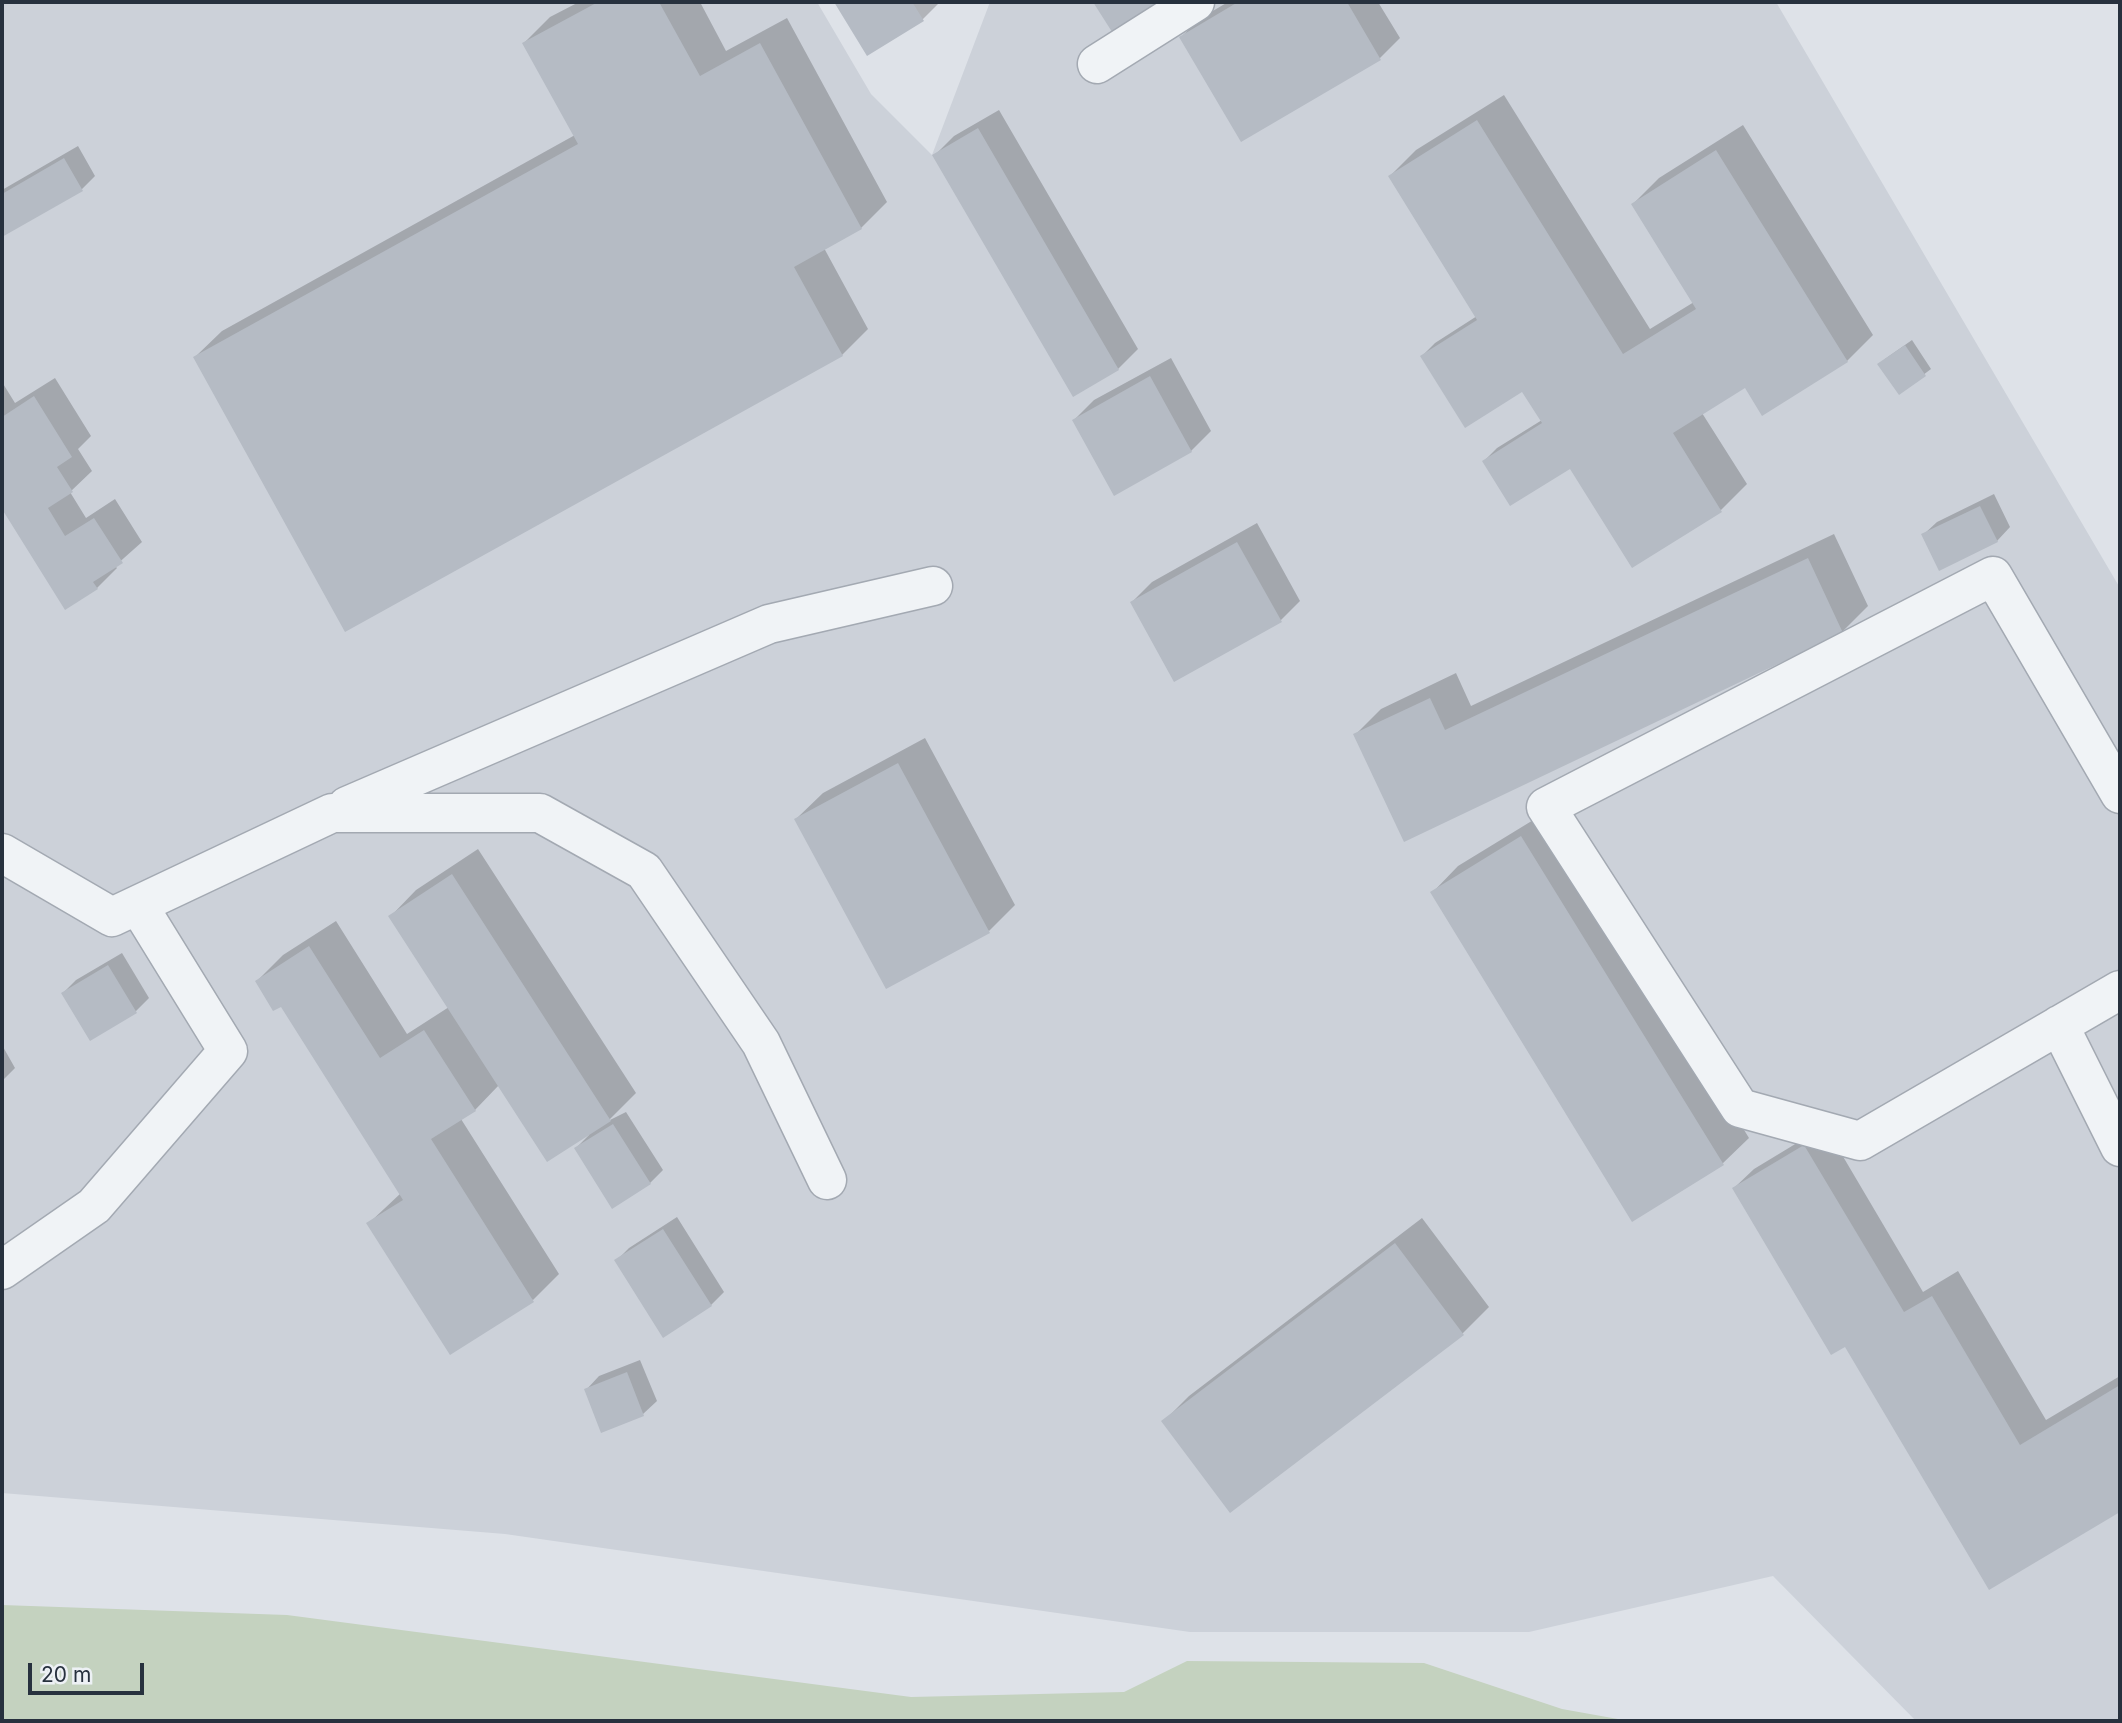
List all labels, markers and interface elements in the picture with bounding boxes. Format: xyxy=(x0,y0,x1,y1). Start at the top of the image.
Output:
scale bar xyxy=(32,1650,147,1694)
text: 20 m xyxy=(41,1662,91,1687)

